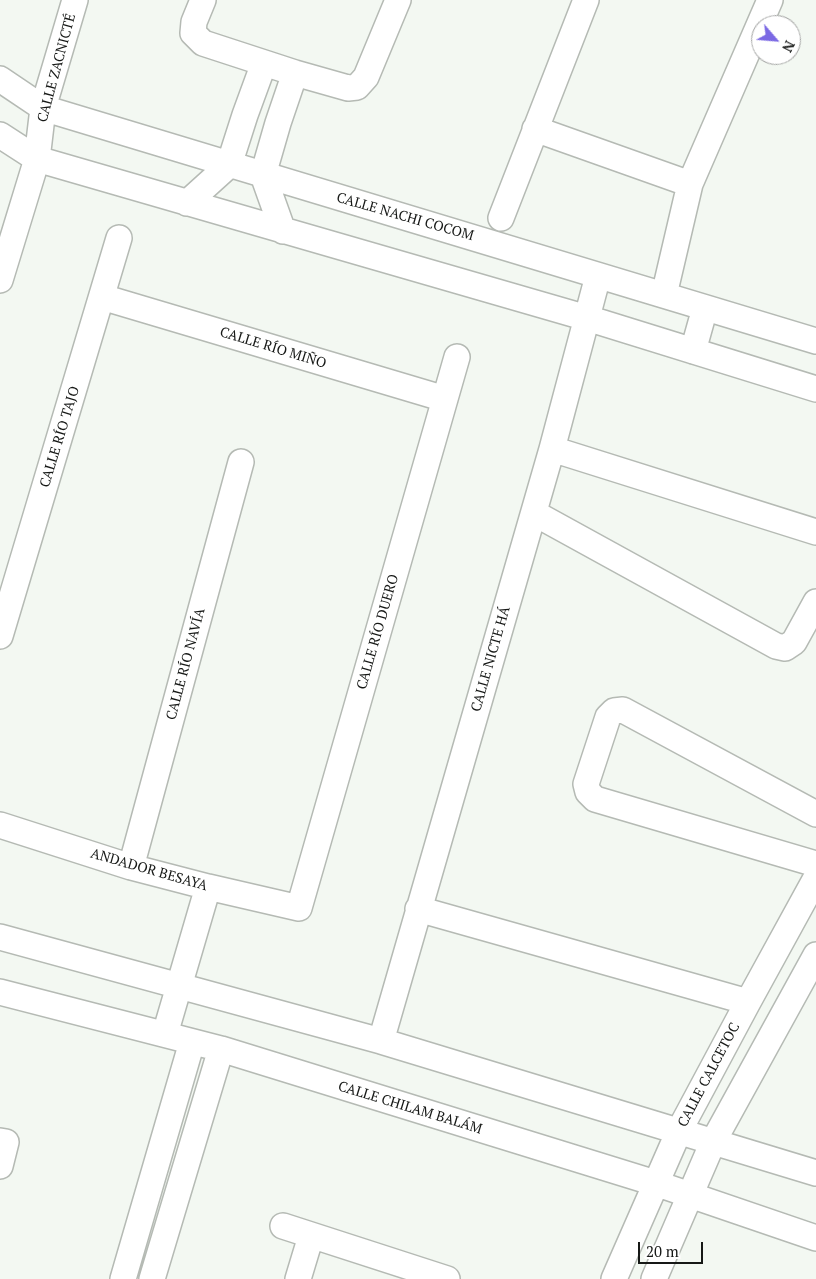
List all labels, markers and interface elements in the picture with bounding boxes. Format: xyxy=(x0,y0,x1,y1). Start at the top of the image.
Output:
street label: CALLE ZACNICTÉ xyxy=(34,12,80,124)
north arrow xyxy=(751,15,801,65)
text: N xyxy=(778,38,800,56)
street label: CALLE NACHI COCOM xyxy=(334,189,476,245)
street label: CALLE RÍO MIÑO xyxy=(218,324,328,372)
street label: CALLE RÍO TAJO xyxy=(37,384,83,490)
street label: CALLE RÍO DUERO xyxy=(354,572,402,692)
street label: CALLE NICTE HÁ xyxy=(468,604,514,714)
street label: CALLE RÍO NAVÍA xyxy=(163,606,209,722)
street label: ANDADOR BESAYA xyxy=(89,845,209,895)
street label: CALLE CALCETOC xyxy=(674,1020,744,1130)
street label: CALLE CHILAM BALÁM xyxy=(336,1078,484,1138)
scale bar xyxy=(641,1232,706,1264)
text: 20 m xyxy=(646,1241,679,1261)

